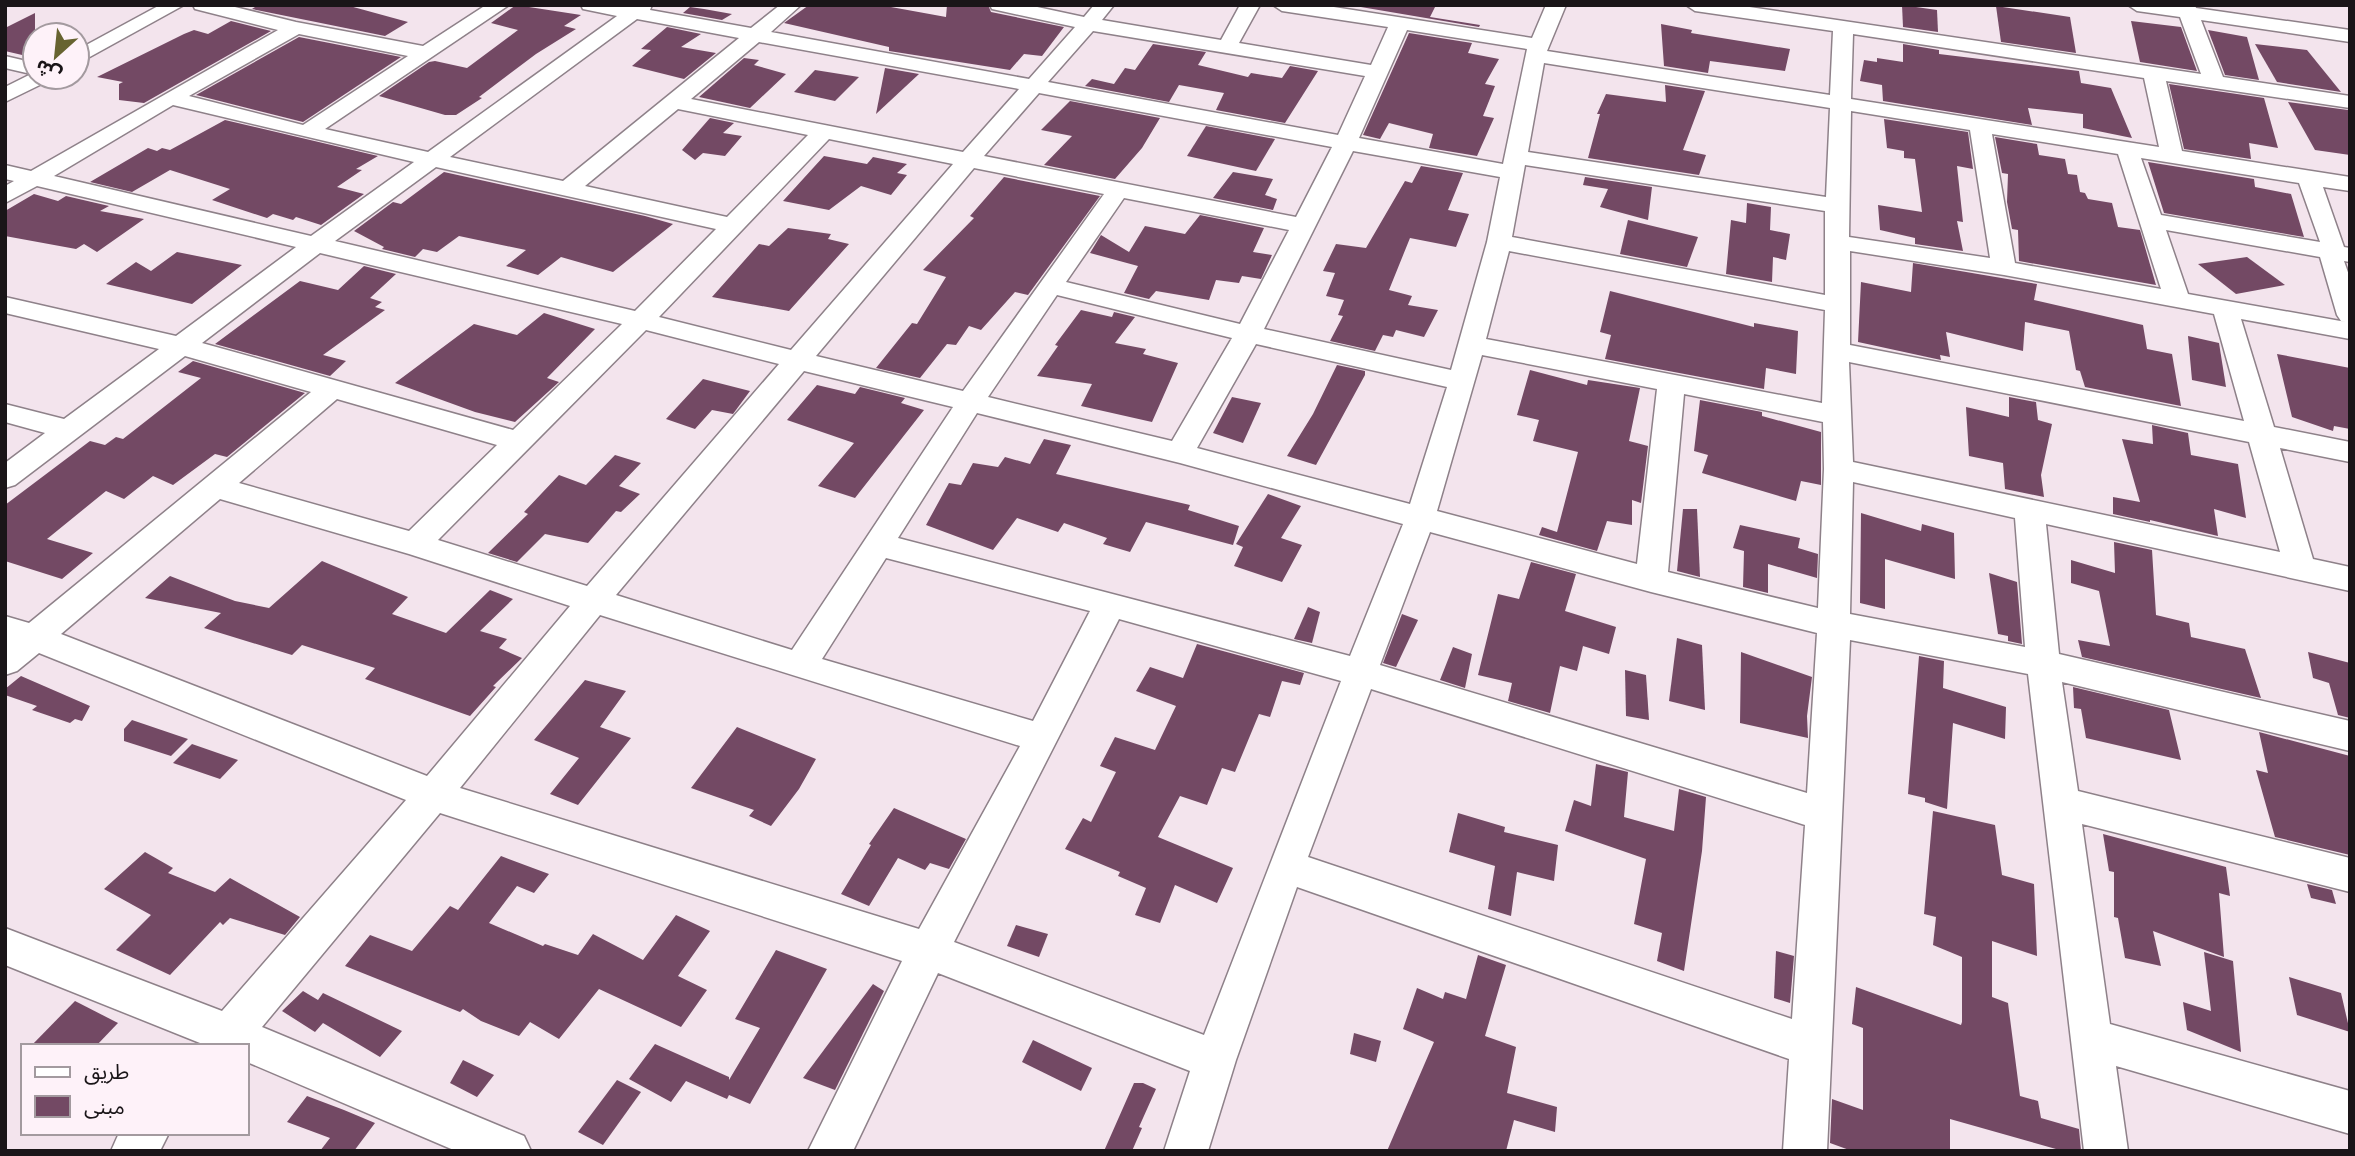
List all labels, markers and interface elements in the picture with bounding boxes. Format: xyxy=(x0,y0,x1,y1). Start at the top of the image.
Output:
north arrow xyxy=(21,21,91,91)
text: ش xyxy=(31,54,66,89)
legend xyxy=(21,1044,248,1135)
text: طريق xyxy=(84,1057,129,1085)
text: مبنى xyxy=(84,1092,125,1120)

